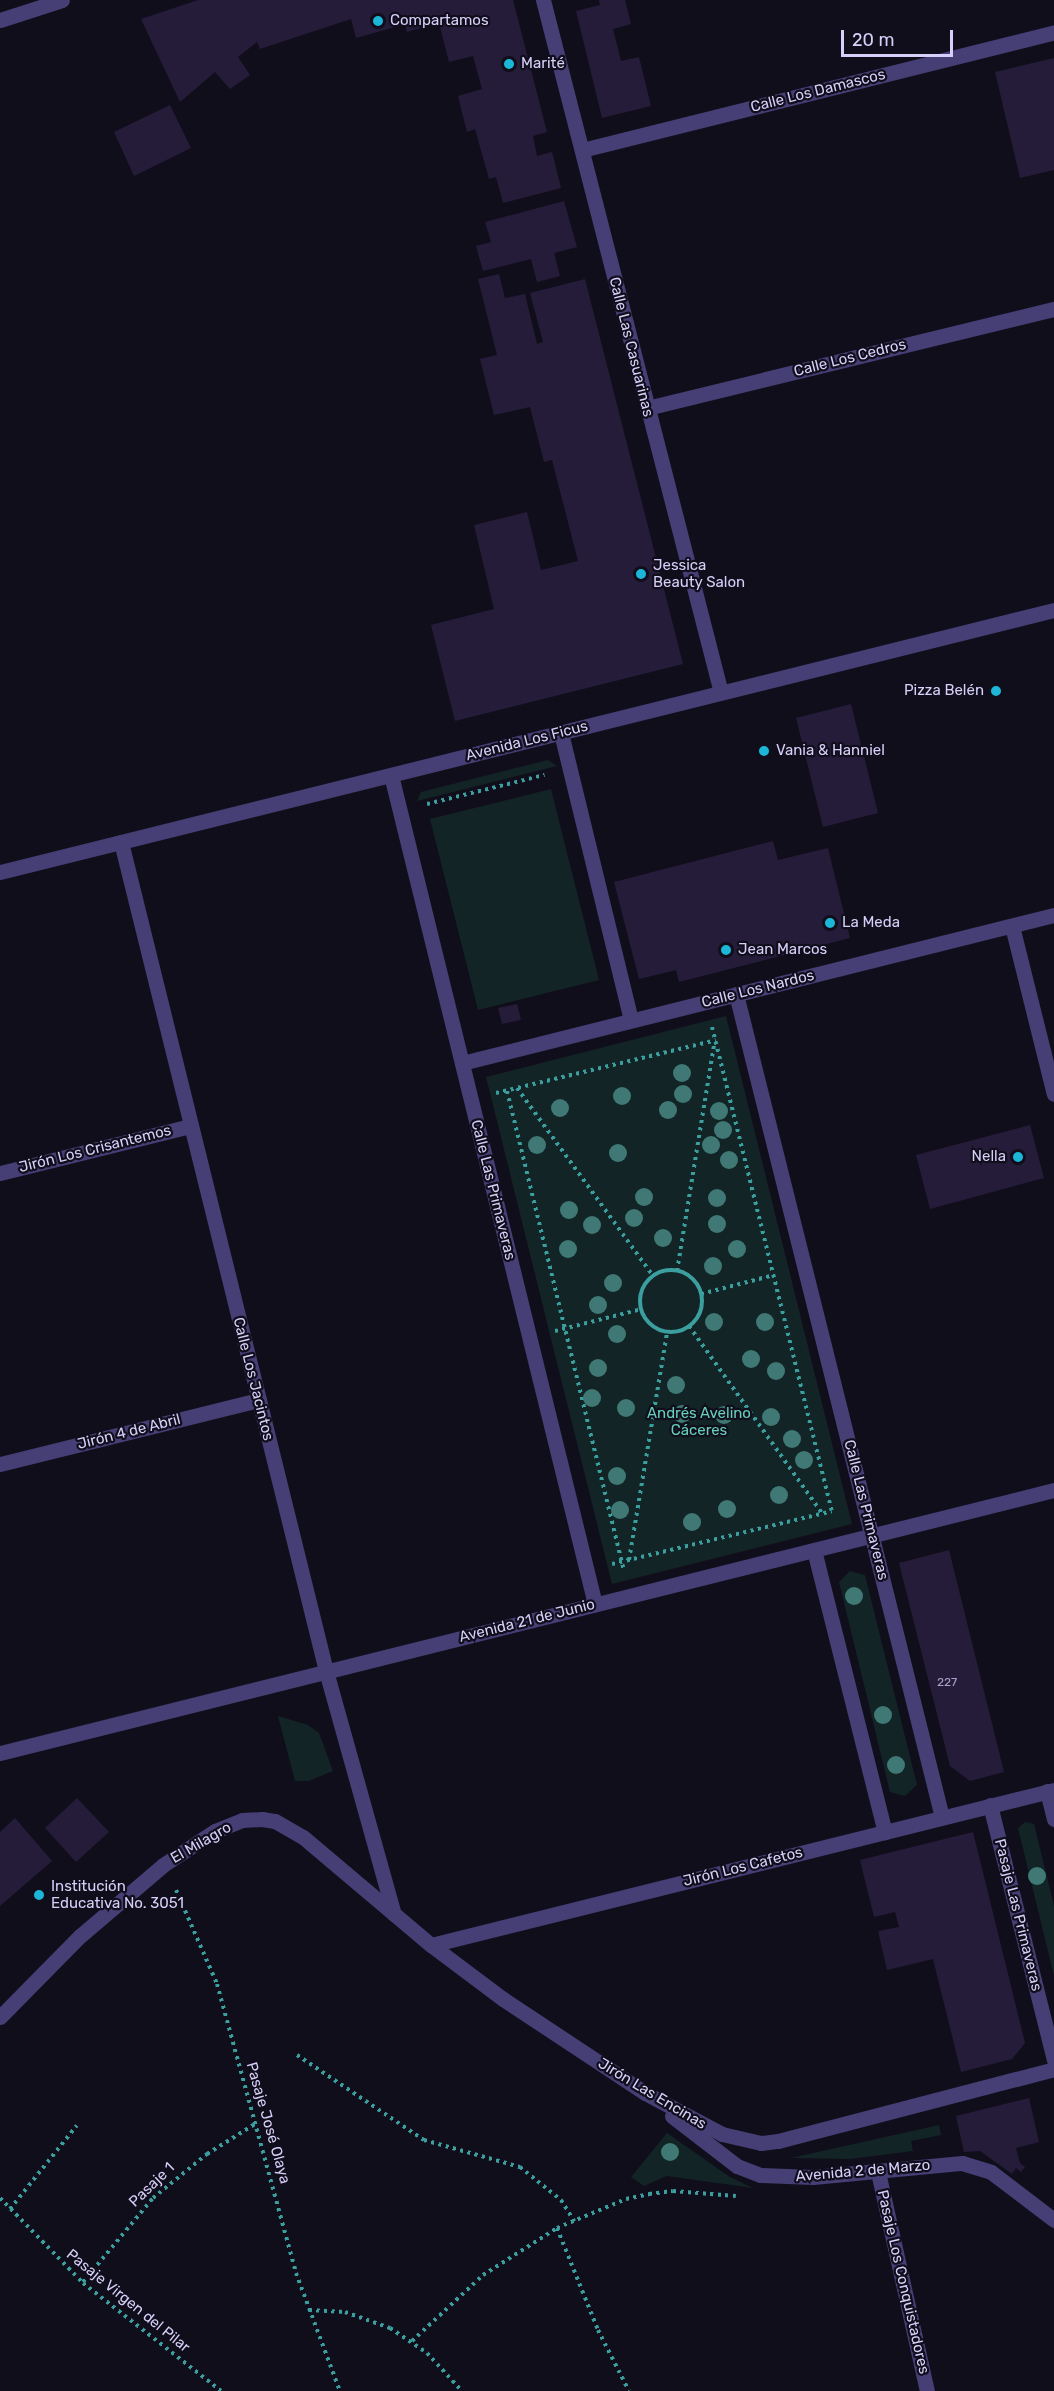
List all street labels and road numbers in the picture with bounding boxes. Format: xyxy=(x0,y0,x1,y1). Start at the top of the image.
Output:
street label: Calle Los Damascos xyxy=(749,66,887,116)
street label: Calle Las Casuarinas xyxy=(605,275,657,419)
street label: Calle Los Cedros xyxy=(792,335,908,381)
street label: Avenida Los Ficus xyxy=(464,717,590,765)
street label: Calle Los Nardos xyxy=(700,966,816,1012)
street label: Calle Las Primaveras xyxy=(467,1118,519,1262)
street label: Jirón Los Crisantemos xyxy=(17,1121,173,1177)
street label: Calle Los Jacintos xyxy=(229,1315,277,1443)
street label: Jirón 4 de Abril xyxy=(75,1410,183,1454)
street label: Calle Las Primaveras xyxy=(840,1438,892,1582)
street label: Avenida 21 de Junio xyxy=(457,1595,597,1647)
street label: El Milagro xyxy=(167,1818,235,1868)
street label: Pasaje Las Primaveras xyxy=(990,1837,1046,1993)
street label: Jirón Los Cafetos xyxy=(681,1843,805,1891)
street label: Jirón Las Encinas xyxy=(595,2055,709,2133)
street label: Pasaje José Olaya xyxy=(242,2060,294,2186)
street label: Avenida 2 de Marzo xyxy=(795,2156,931,2186)
street label: Pasaje 1 xyxy=(126,2159,178,2211)
street label: Pasaje Los Conquistadores xyxy=(873,2188,933,2376)
street label: Pasaje Virgen del Pilar xyxy=(62,2245,194,2357)

